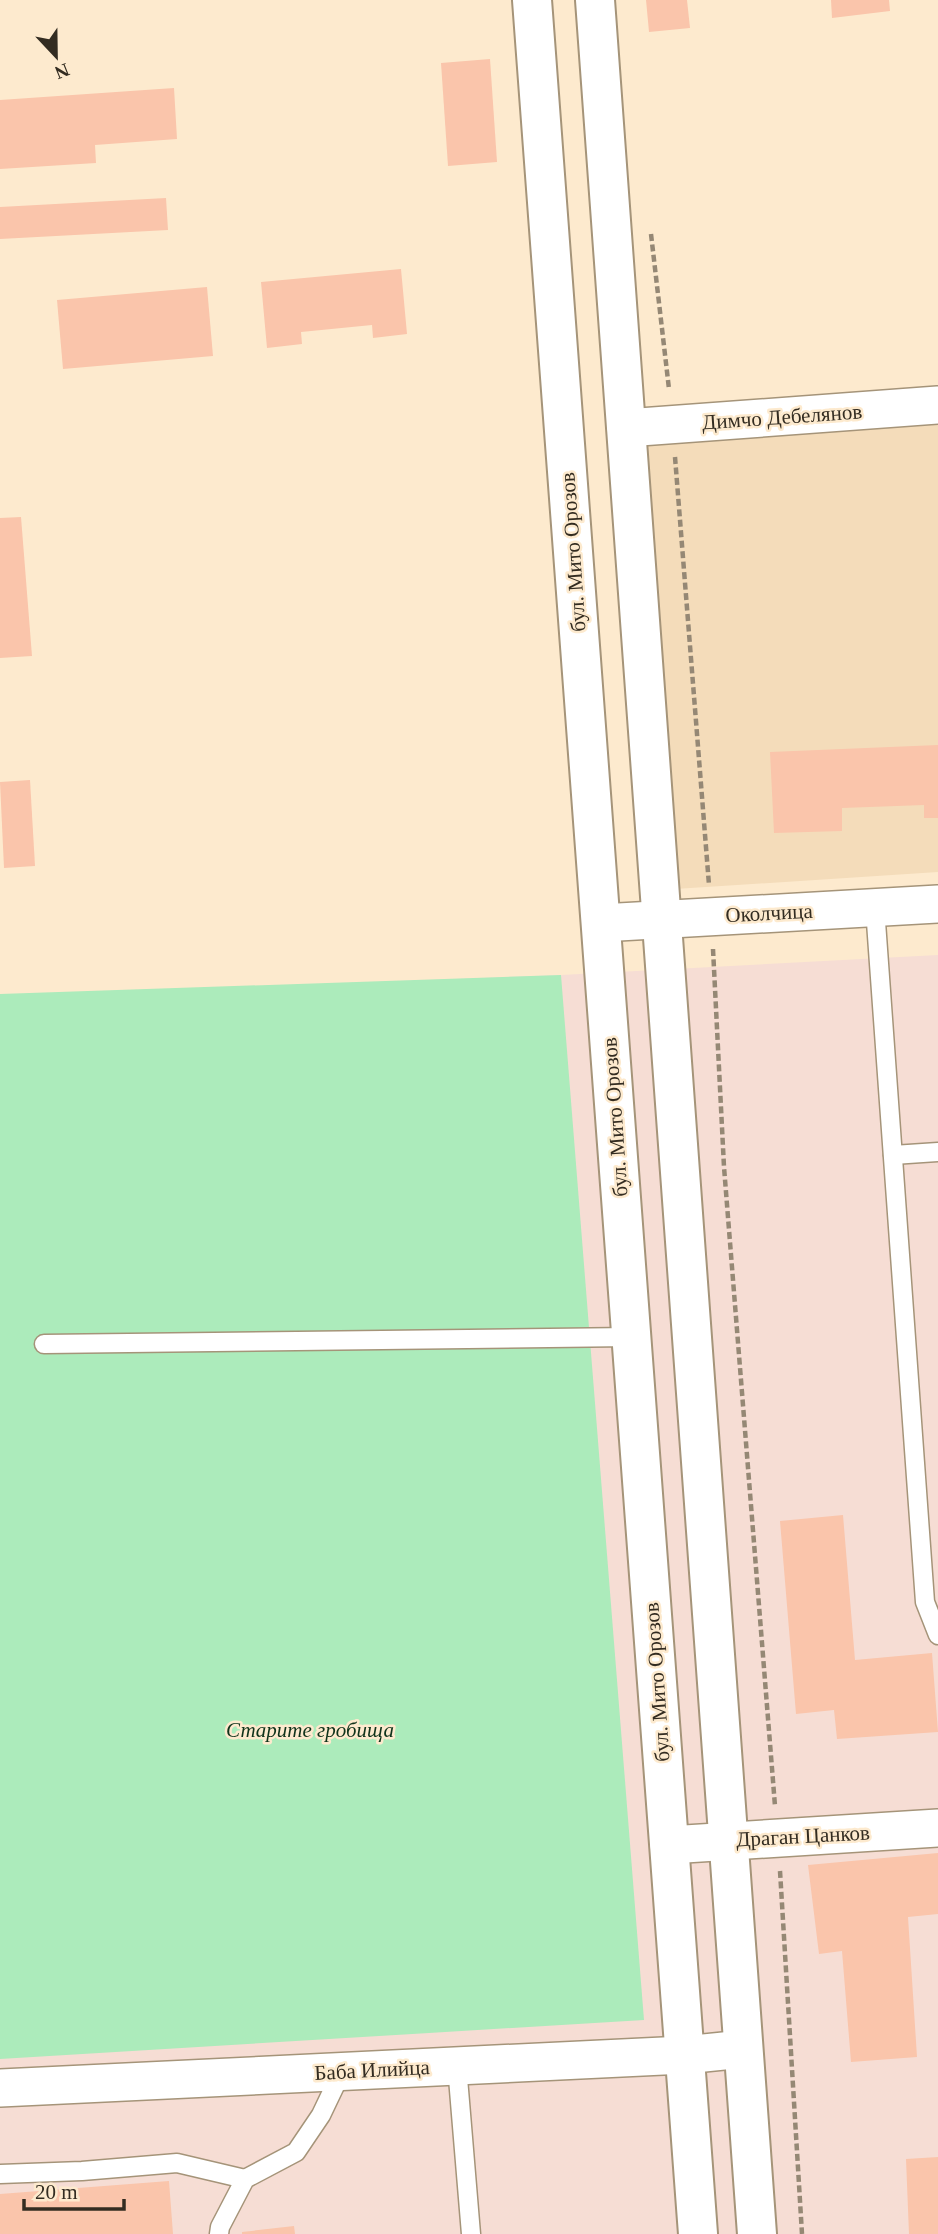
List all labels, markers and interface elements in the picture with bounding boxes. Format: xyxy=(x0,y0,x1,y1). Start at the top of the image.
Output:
north arrow xyxy=(21,21,91,91)
text: N xyxy=(52,59,72,84)
street label: Димчо Дебелянов xyxy=(701,399,863,435)
street label: бул. Мито Орозов xyxy=(555,471,591,633)
street label: Околчица xyxy=(725,899,814,927)
street label: бул. Мито Орозов xyxy=(597,1036,633,1198)
street label: бул. Мито Орозов xyxy=(639,1601,675,1763)
park label: Старите гробища xyxy=(226,1718,394,1742)
street label: Драган Цанков xyxy=(736,1821,871,1851)
street label: Баба Илийца xyxy=(314,2055,431,2085)
scale bar xyxy=(24,2168,124,2212)
text: 20 m xyxy=(35,2180,78,2204)

